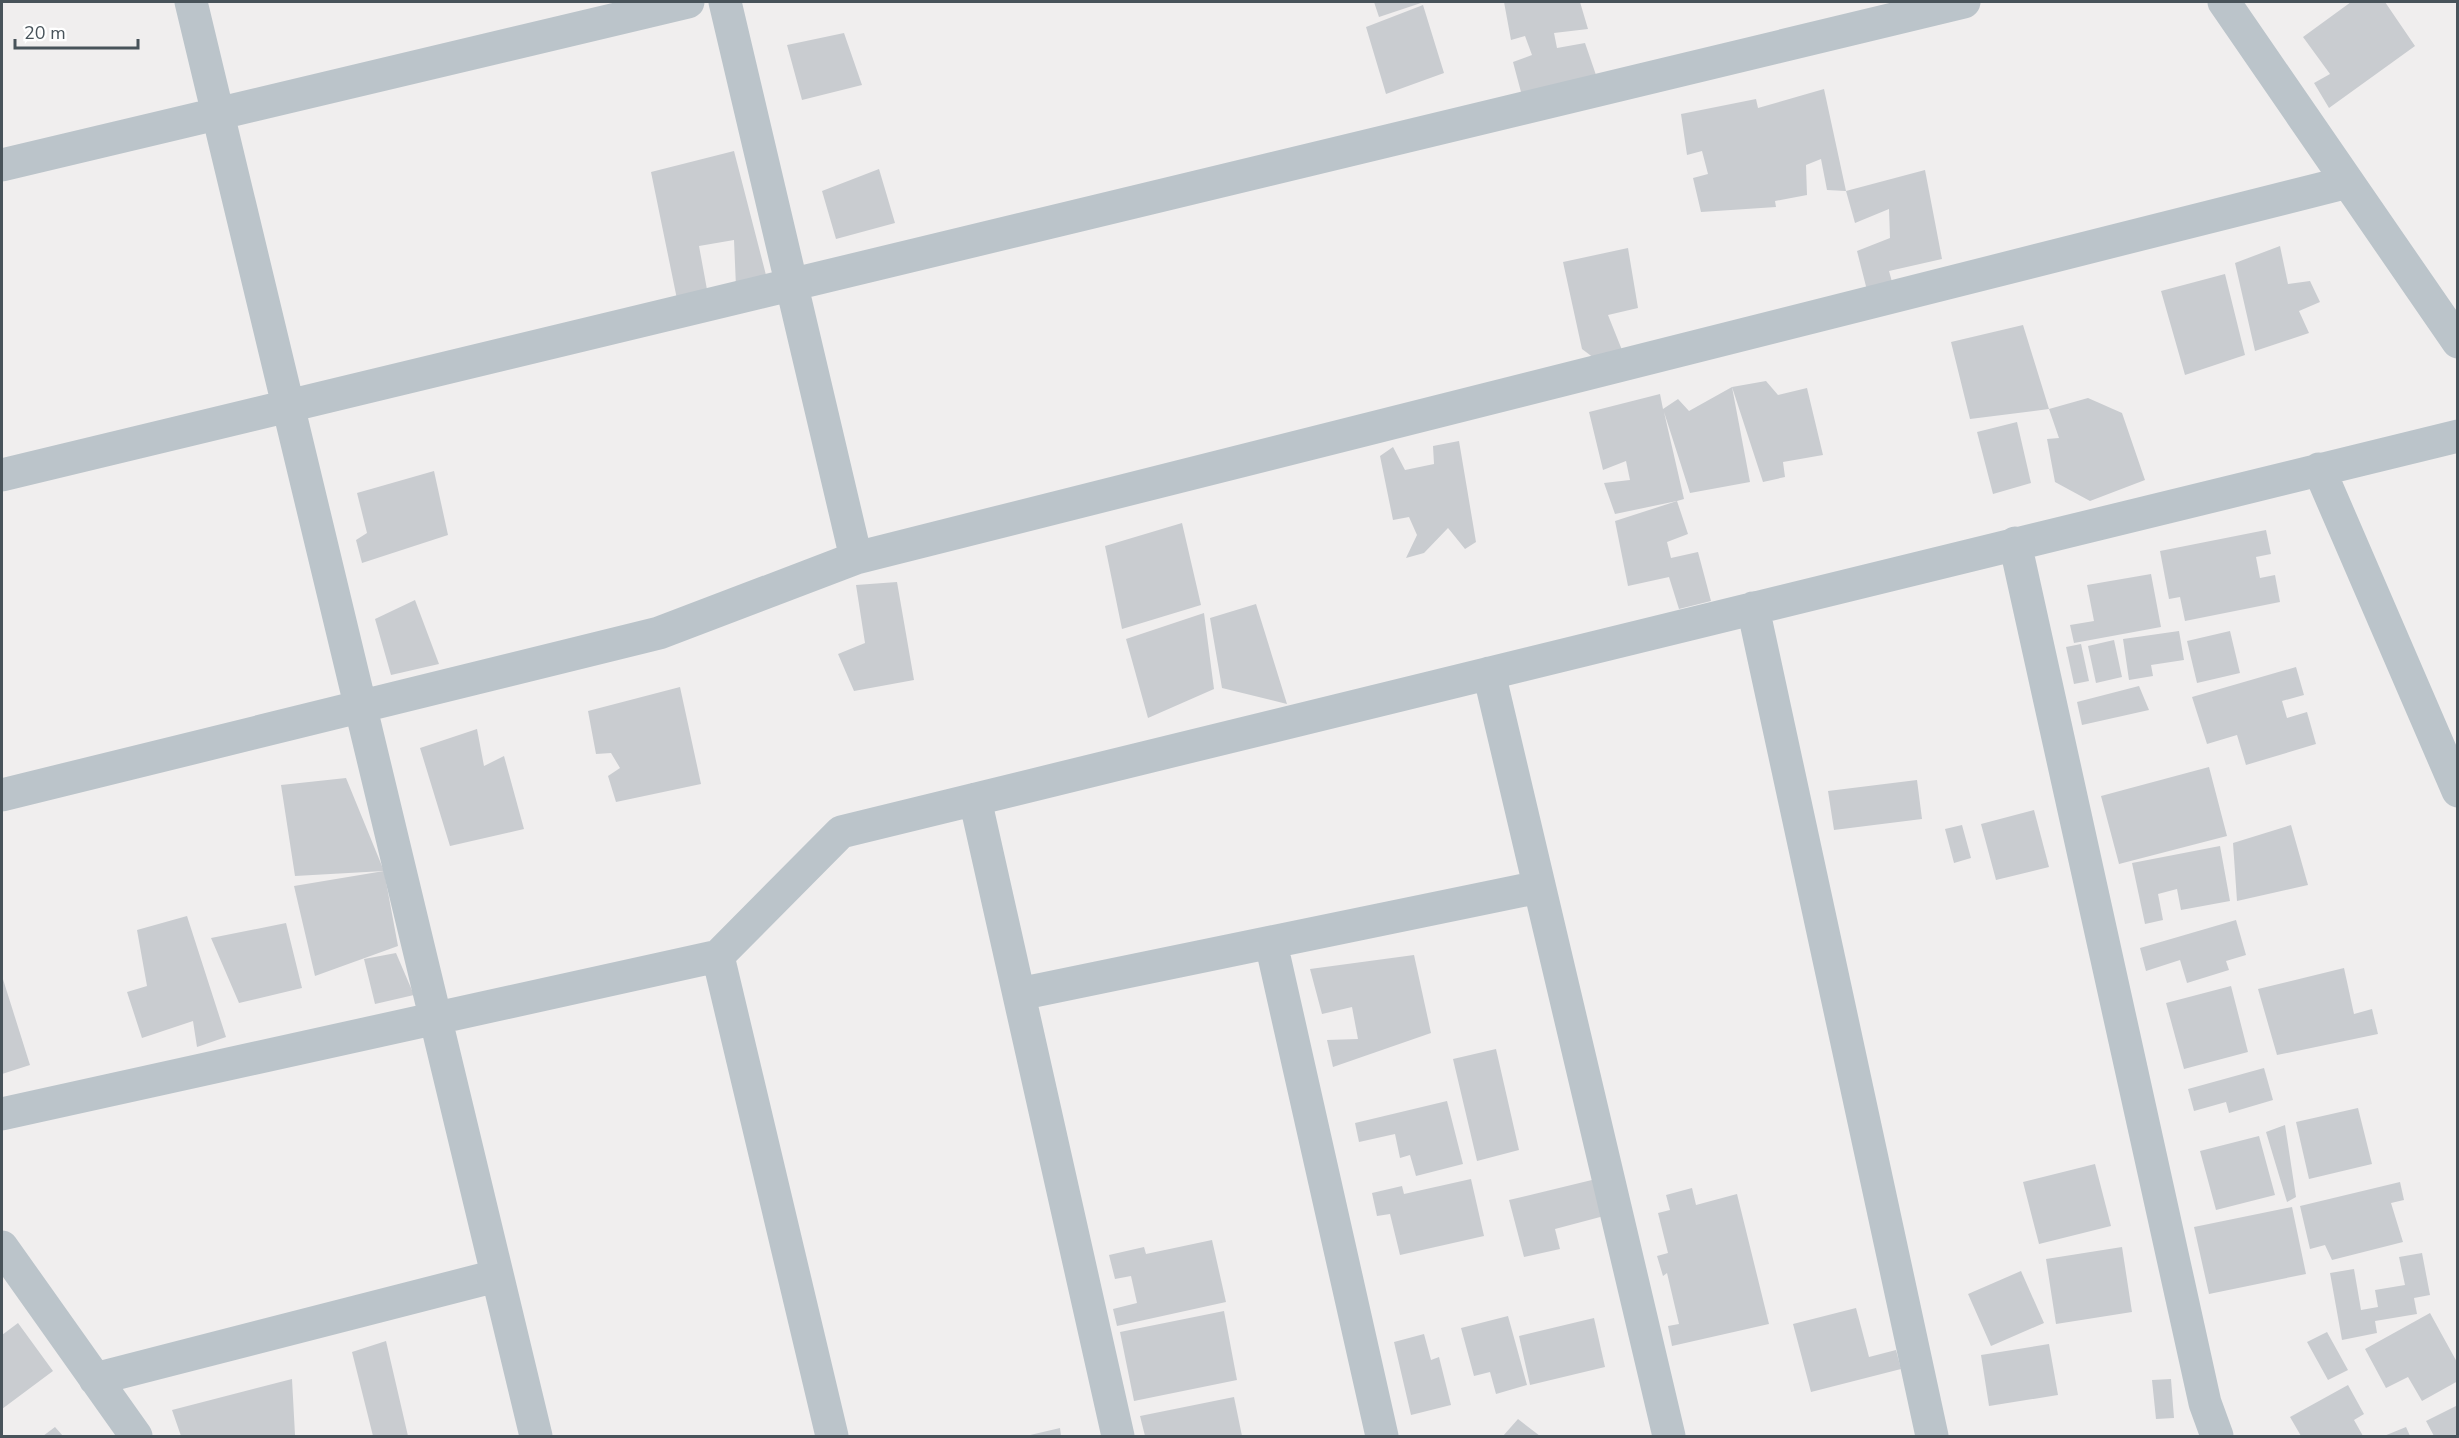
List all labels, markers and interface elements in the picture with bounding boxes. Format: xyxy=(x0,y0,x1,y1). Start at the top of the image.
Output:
scale bar xyxy=(15,12,138,50)
text: 20 m xyxy=(24,21,66,45)

